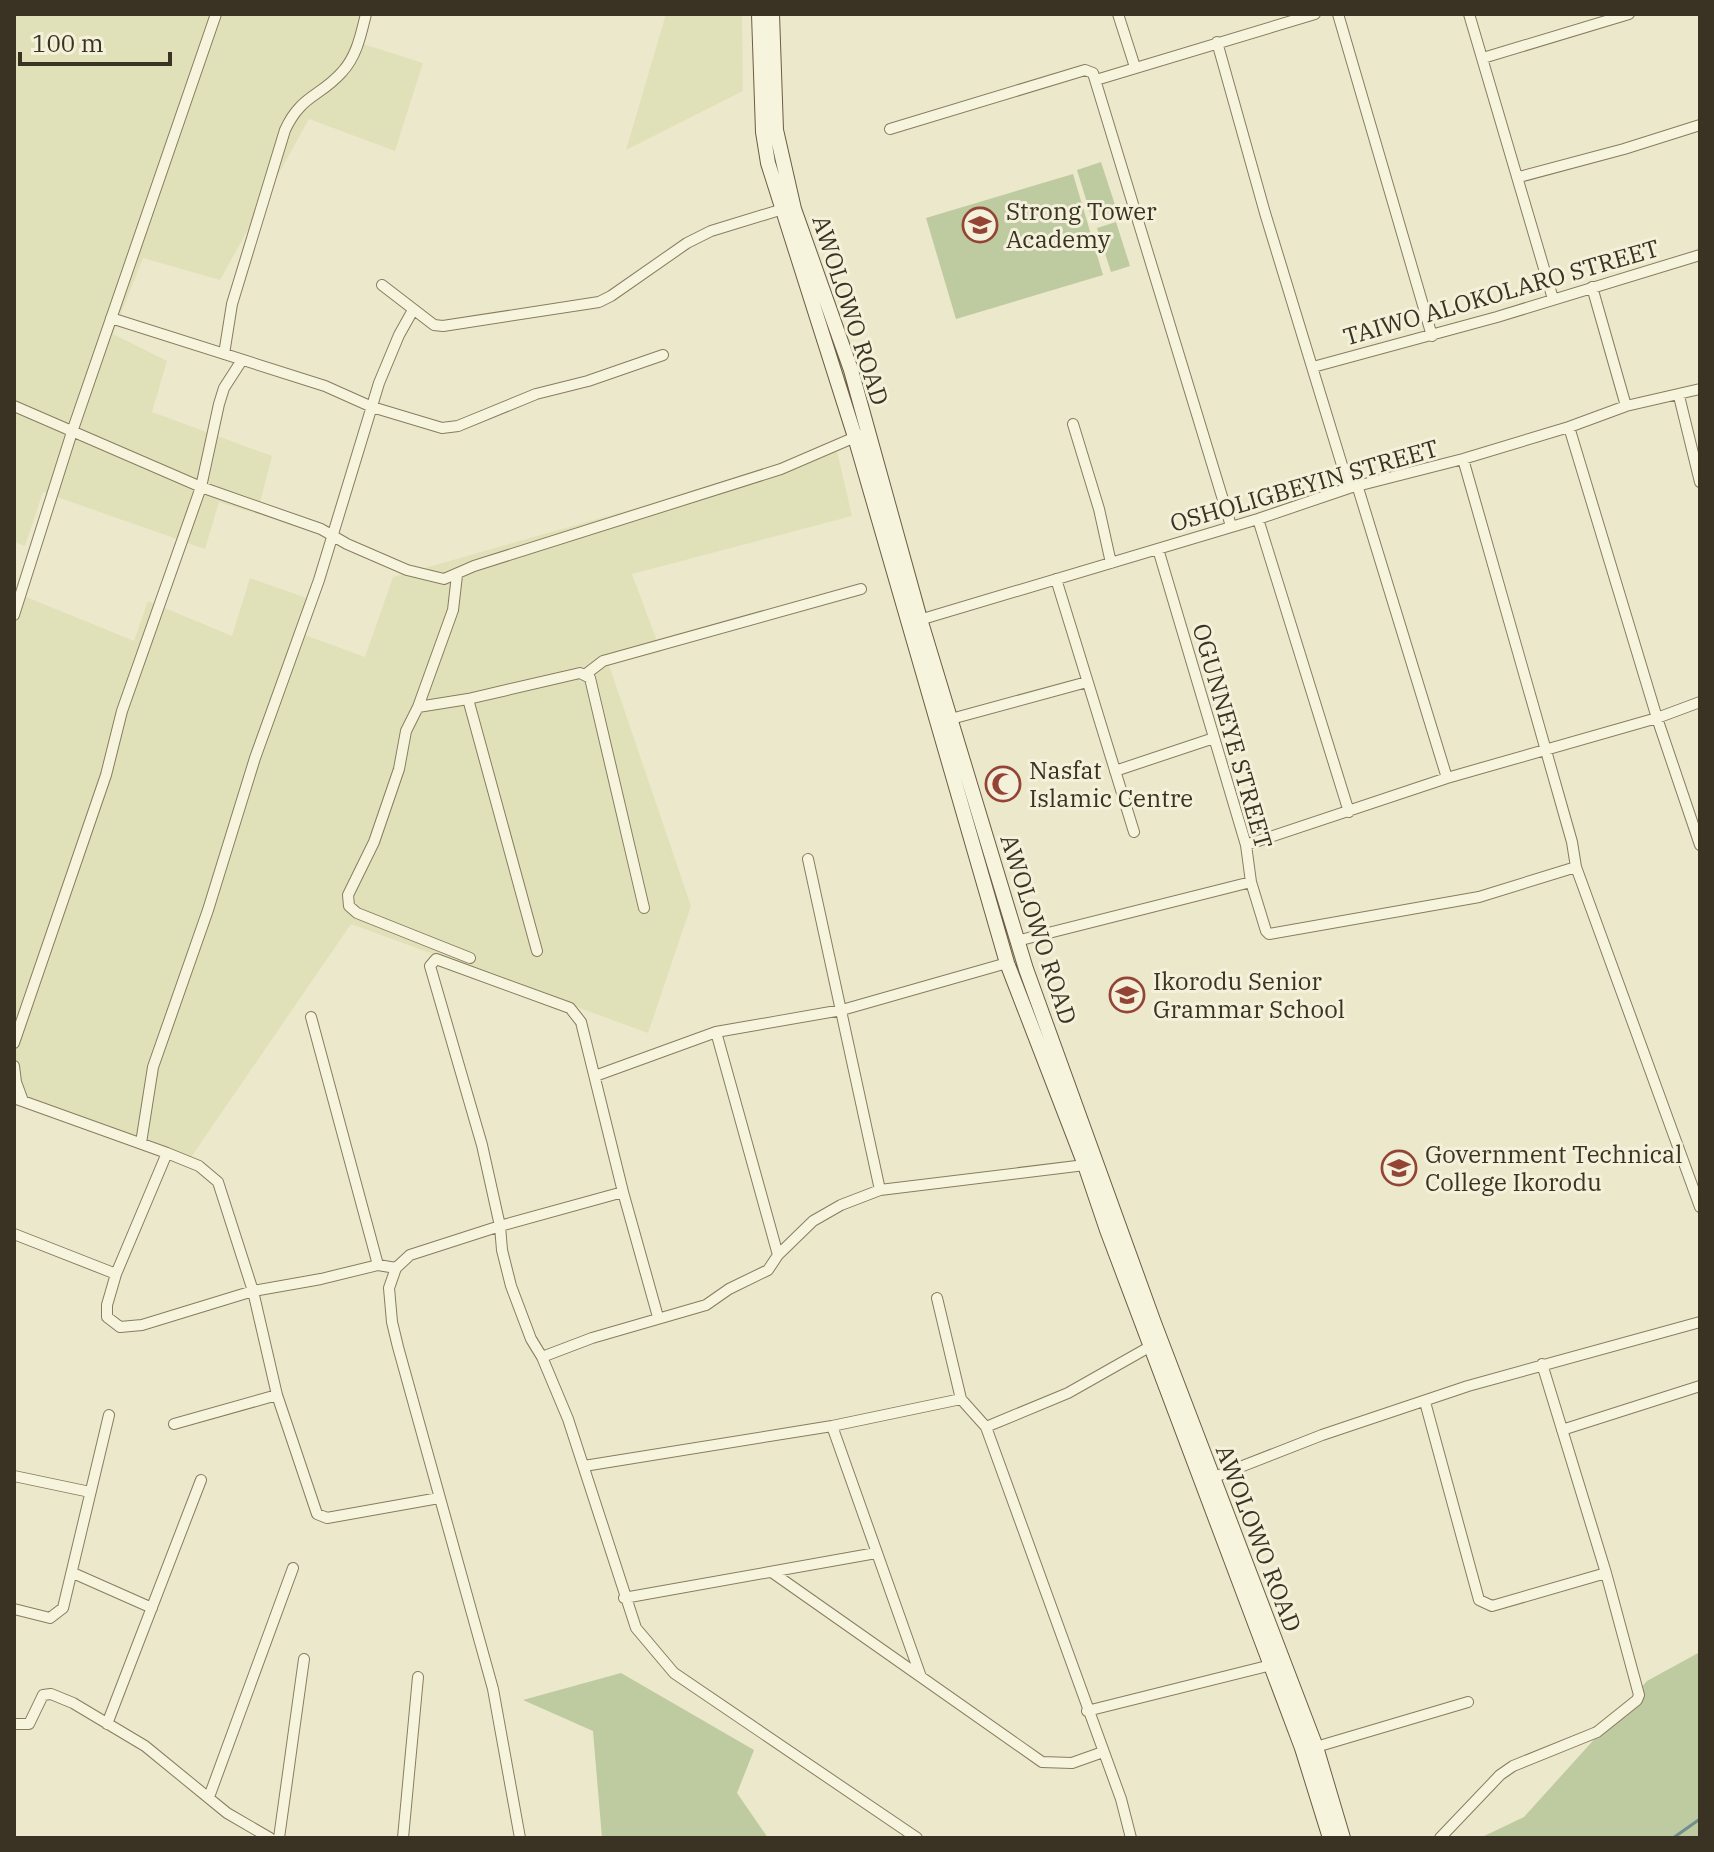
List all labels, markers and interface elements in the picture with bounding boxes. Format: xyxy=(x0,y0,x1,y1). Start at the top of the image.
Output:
scale bar xyxy=(20,16,170,66)
text: 100 m xyxy=(32,27,104,59)
place label: Strong Tower Academy xyxy=(1006,195,1157,255)
school or university icon: Strong Tower Academy xyxy=(961,206,999,244)
street label: AWOLOWO ROAD xyxy=(805,211,897,409)
street label: TAIWO ALOKOLARO STREET xyxy=(1339,232,1663,352)
street label: OSHOLIGBEYIN STREET xyxy=(1166,431,1442,539)
street label: OGUNNEYE STREET xyxy=(1186,620,1280,852)
place label: Nasfat Islamic Centre xyxy=(1029,754,1193,814)
mosque icon: Nasfat Islamic Centre xyxy=(984,765,1022,803)
street label: AWOLOWO ROAD xyxy=(993,830,1085,1028)
place label: Ikorodu Senior Grammar School xyxy=(1153,965,1345,1025)
school or university icon: Ikorodu Senior Grammar School xyxy=(1108,976,1146,1014)
place label: Government Technical College Ikorodu xyxy=(1425,1138,1682,1198)
school or university icon: Government Technical College Ikorodu xyxy=(1380,1149,1418,1187)
street label: AWOLOWO ROAD xyxy=(1209,1440,1309,1636)

